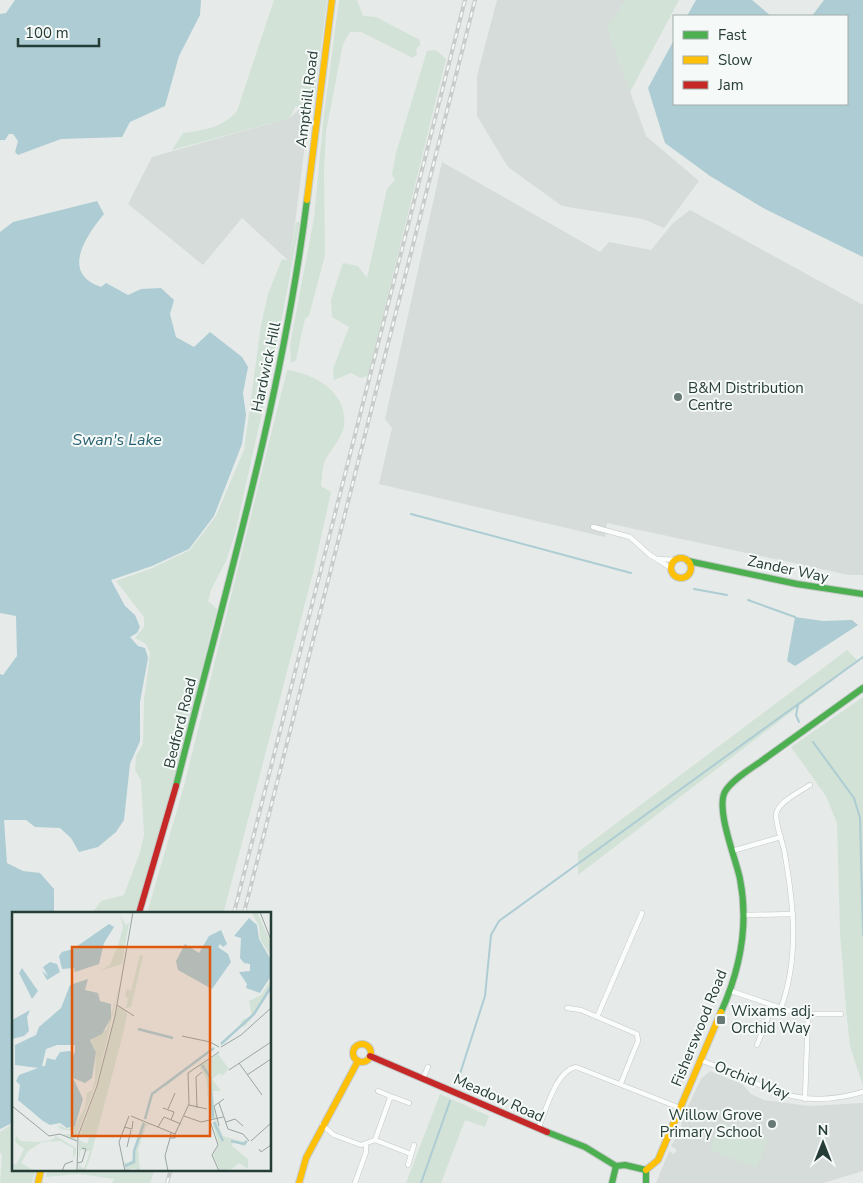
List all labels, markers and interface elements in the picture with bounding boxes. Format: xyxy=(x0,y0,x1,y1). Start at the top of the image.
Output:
scale bar xyxy=(18,15,99,47)
legend xyxy=(673,15,848,105)
text: 100 m xyxy=(25,23,69,43)
text: Fast xyxy=(718,25,747,45)
street label: Ampthill Road xyxy=(291,49,323,149)
text: Slow xyxy=(718,50,753,70)
text: Jam xyxy=(717,75,744,95)
street label: Hardwick Hill xyxy=(247,320,285,414)
place label: B&M Distribution Centre xyxy=(688,378,804,415)
marker: B&M Distribution Centre xyxy=(672,391,684,403)
water label: Swan's Lake xyxy=(72,429,162,451)
street label: Zander Way xyxy=(746,551,831,587)
street label: Bedford Road xyxy=(159,676,201,770)
inset map xyxy=(12,912,271,1170)
street label: Fisherswood Road xyxy=(666,967,732,1089)
place label: Wixams adj. Orchid Way xyxy=(731,1001,814,1038)
marker: Wixams adj. Orchid Way xyxy=(715,1014,727,1026)
street label: Orchid Way xyxy=(711,1056,793,1104)
street label: Meadow Road xyxy=(451,1069,547,1127)
place label: Willow Grove Primary School xyxy=(660,1105,763,1142)
marker: Willow Grove Primary School xyxy=(766,1118,778,1130)
north arrow xyxy=(798,1118,848,1168)
text: N xyxy=(818,1121,828,1140)

